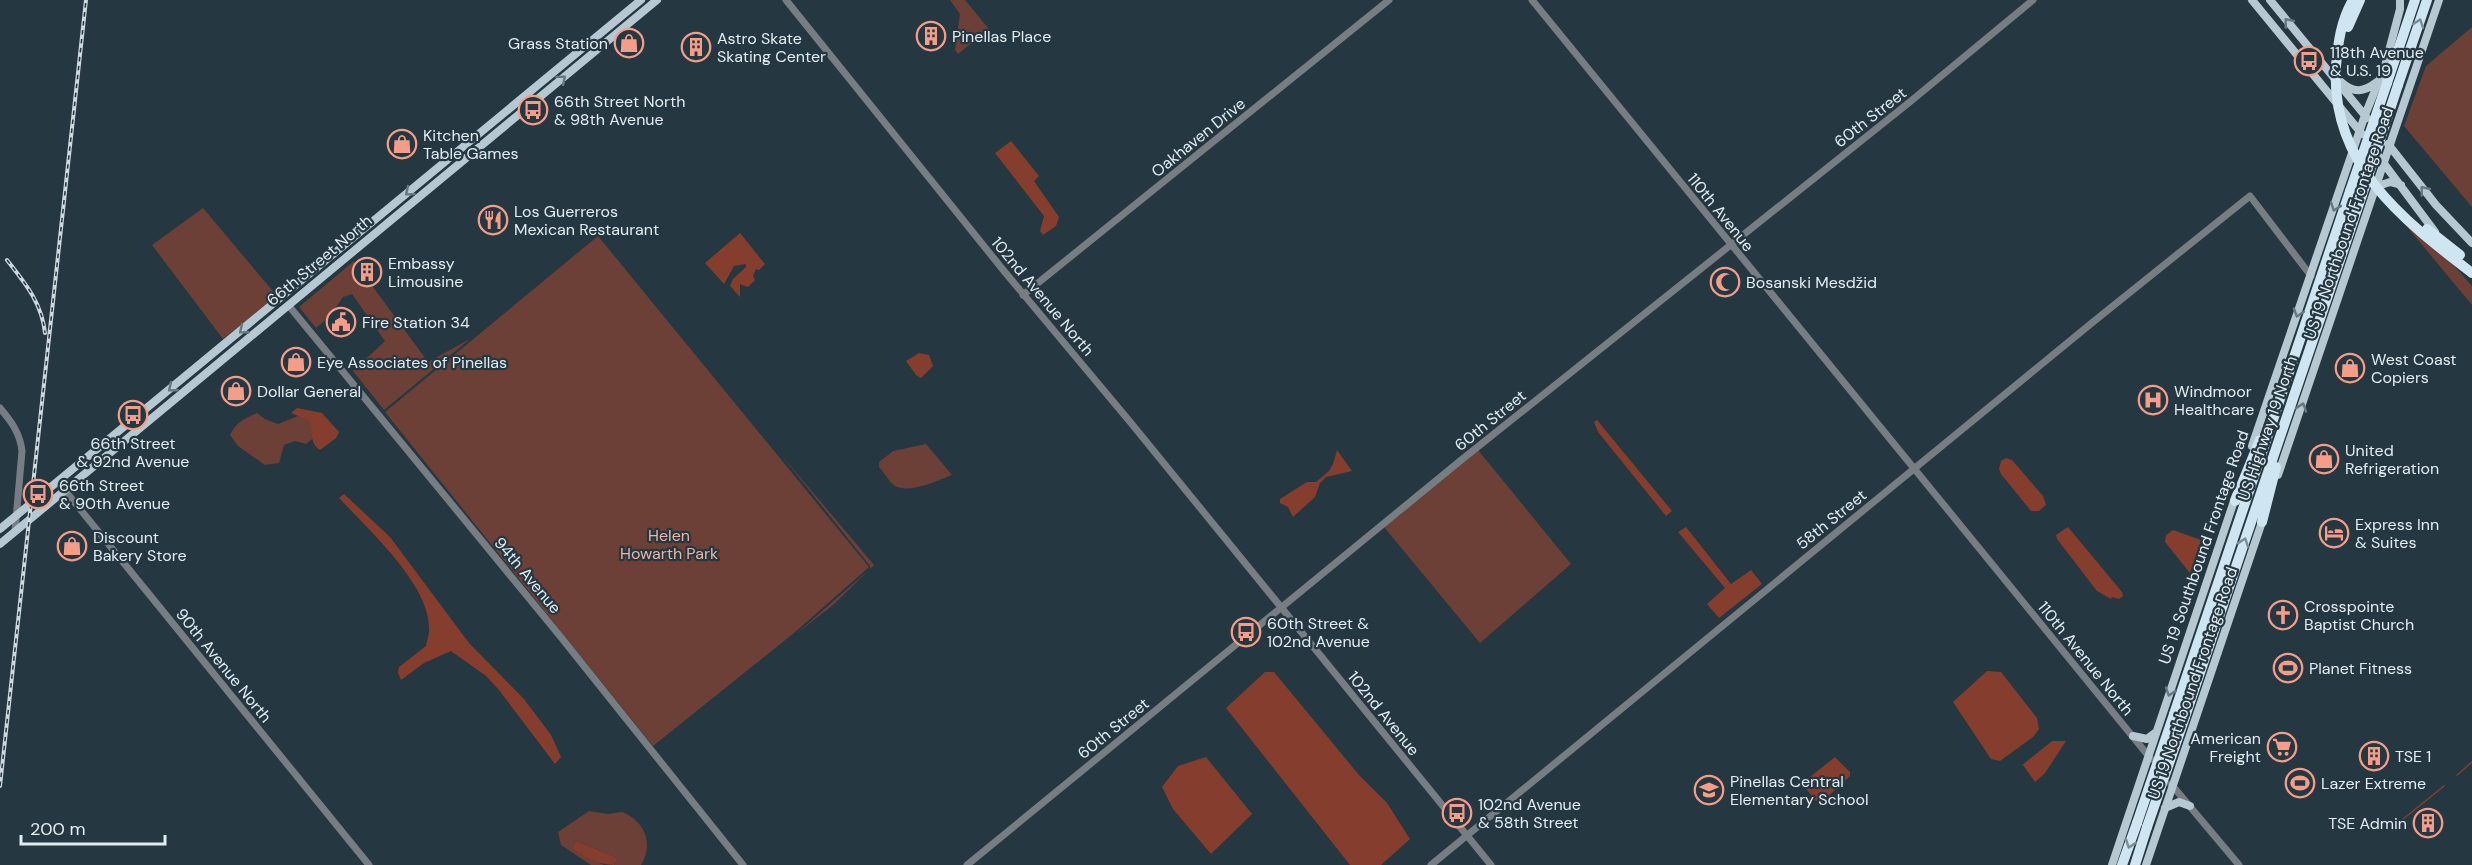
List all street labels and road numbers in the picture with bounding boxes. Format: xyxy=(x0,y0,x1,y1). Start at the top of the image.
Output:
street label: 60th Street xyxy=(1830,83,1911,152)
street label: Oakhaven Drive xyxy=(1147,93,1250,182)
street label: US 19 Northbound Frontage Road xyxy=(2299,104,2398,342)
street label: 110th Avenue xyxy=(1683,169,1759,256)
street label: 66th Street North xyxy=(262,210,376,311)
street label: 102nd Avenue North xyxy=(987,232,1099,360)
street label: US Highway 19 North xyxy=(2233,353,2302,503)
street label: 60th Street xyxy=(1450,385,1530,456)
street label: US 19 Southbound Frontage Road xyxy=(2154,427,2253,667)
street label: 58th Street xyxy=(1792,485,1871,554)
street label: 94th Avenue xyxy=(489,533,566,618)
street label: US 19 Northbound Frontage Road xyxy=(2143,564,2242,802)
street label: 110th Avenue North xyxy=(2033,597,2138,720)
street label: 90th Avenue North xyxy=(171,604,276,727)
street label: 102nd Avenue xyxy=(1343,667,1424,760)
street label: 60th Street xyxy=(1073,693,1153,764)

